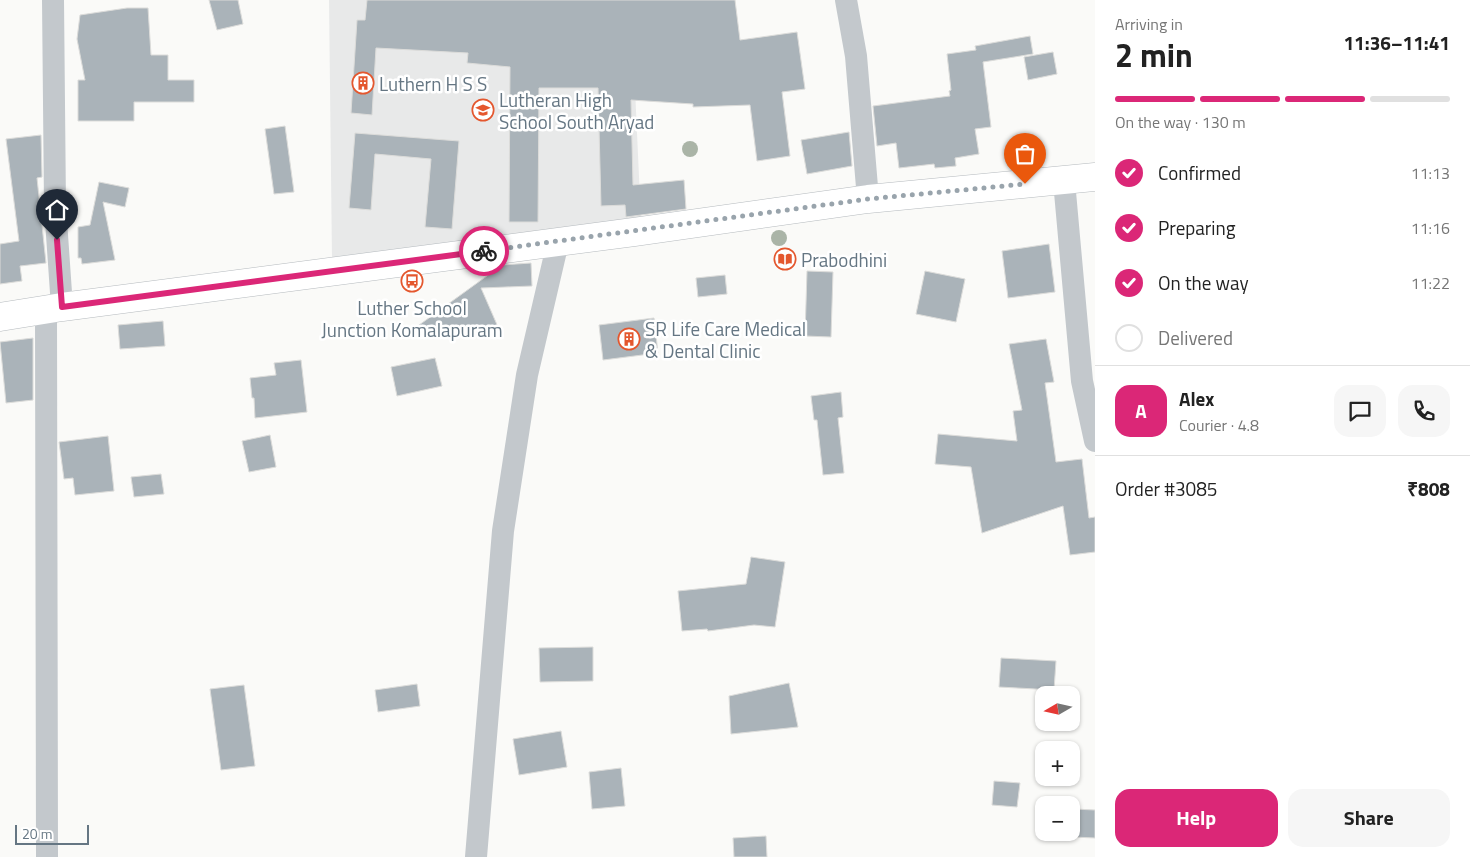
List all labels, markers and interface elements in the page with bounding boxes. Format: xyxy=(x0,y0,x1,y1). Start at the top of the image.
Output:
text: Arriving in xyxy=(1115,12,1183,36)
text: 11:36–11:41 xyxy=(1343,28,1450,57)
text: 2 min xyxy=(1115,31,1193,79)
place label: Luthern H S S xyxy=(379,69,487,98)
building icon: Luthern H S S xyxy=(351,71,375,95)
place label: Lutheran High School South Aryad xyxy=(499,85,654,136)
school or university icon: Lutheran High School South Aryad xyxy=(471,98,495,122)
text: On the way · 130 m xyxy=(1115,110,1246,134)
pin xyxy=(1004,133,1046,184)
icon: bag xyxy=(1011,140,1039,168)
text: Confirmed xyxy=(1158,158,1241,187)
icon: check xyxy=(1115,159,1143,187)
text: 11:13 xyxy=(1411,161,1450,185)
pin xyxy=(36,189,78,240)
icon: home xyxy=(43,196,71,224)
text: Preparing xyxy=(1158,213,1235,242)
icon: check xyxy=(1115,214,1143,242)
text: 11:16 xyxy=(1411,216,1450,240)
courier xyxy=(459,226,509,276)
icon: bike xyxy=(470,237,498,265)
place label: Prabodhini xyxy=(801,245,887,274)
library icon: Prabodhini xyxy=(773,247,797,271)
text: On the way xyxy=(1158,268,1249,297)
bus stop icon: Luther School Junction Komalapuram xyxy=(400,269,424,293)
icon: check xyxy=(1115,269,1143,297)
text: 11:22 xyxy=(1411,271,1450,295)
place label: Luther School Junction Komalapuram xyxy=(321,293,503,344)
place label: SR Life Care Medical & Dental Clinic xyxy=(645,314,806,365)
text: Delivered xyxy=(1158,323,1233,352)
building icon: SR Life Care Medical & Dental Clinic xyxy=(617,327,641,351)
text: Alex xyxy=(1179,384,1214,413)
button: chat xyxy=(1334,385,1386,437)
button: phone xyxy=(1398,385,1450,437)
text: A xyxy=(1135,396,1147,425)
text: Courier · 4.8 xyxy=(1179,413,1259,437)
text: Order #3085 xyxy=(1115,474,1217,503)
text: ₹808 xyxy=(1407,474,1450,503)
north arrow xyxy=(1035,686,1080,731)
map controls xyxy=(1035,686,1080,841)
button: + xyxy=(1035,741,1080,786)
button: Help xyxy=(1115,789,1278,847)
button: Share xyxy=(1288,789,1450,847)
button: − xyxy=(1035,796,1080,841)
scale bar xyxy=(15,822,89,845)
text: 20 m xyxy=(22,823,52,844)

